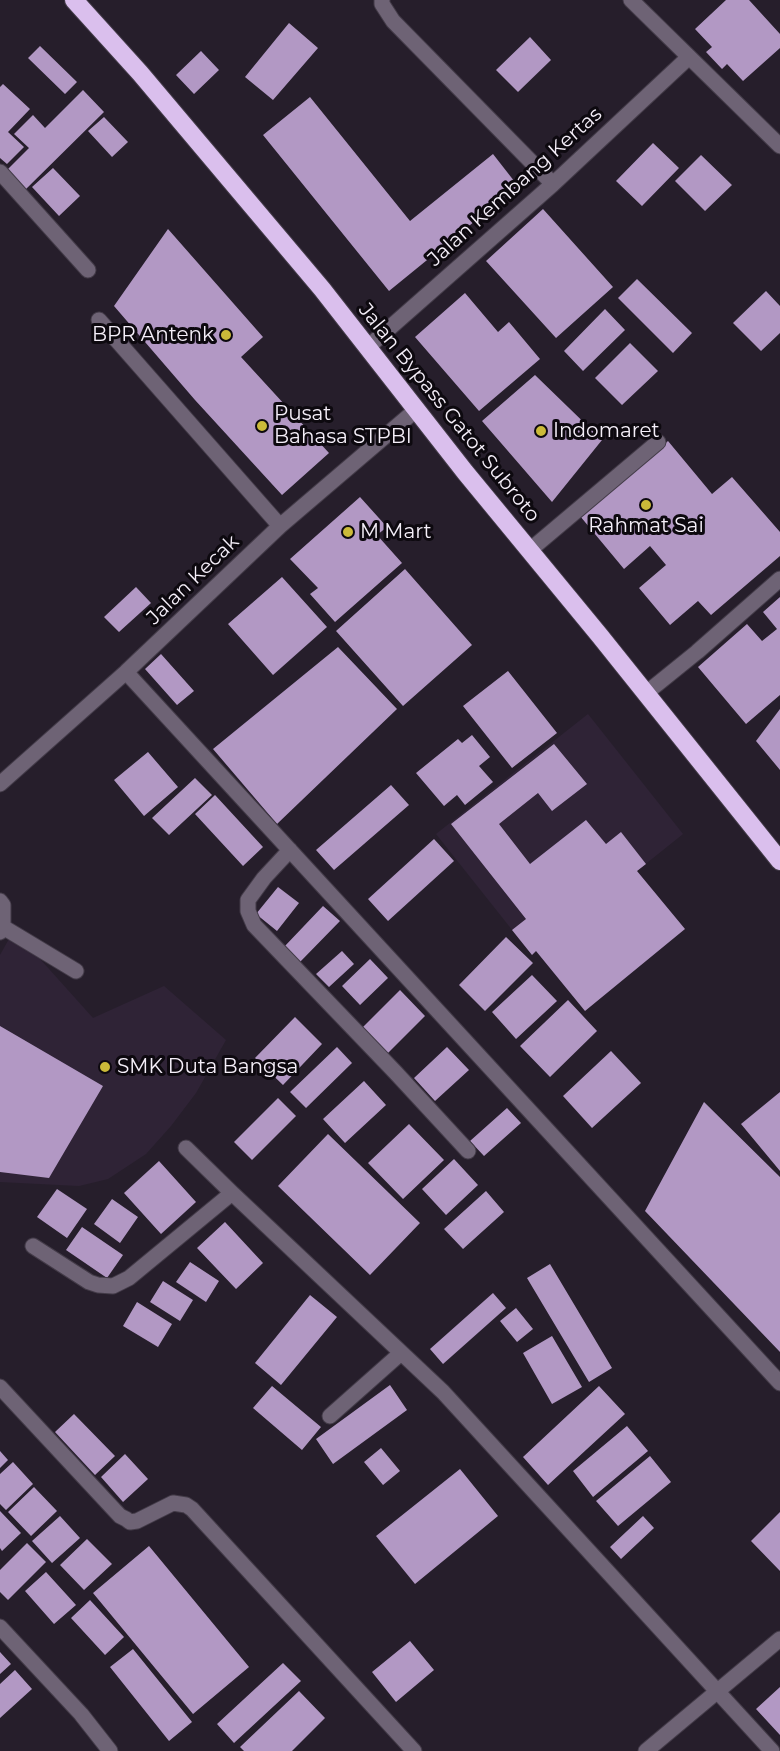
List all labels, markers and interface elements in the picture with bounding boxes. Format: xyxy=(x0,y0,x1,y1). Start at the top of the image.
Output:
street label: Jalan Kembang Kertas xyxy=(423,102,607,272)
street label: Jalan Bypass Gatot Subroto xyxy=(353,299,545,527)
place label: BPR Antenk xyxy=(92,323,214,347)
marker: BPR Antenk xyxy=(219,328,233,342)
place label: Pusat Bahasa STPBI xyxy=(274,402,412,449)
marker: Pusat Bahasa STPBI xyxy=(255,419,269,433)
place label: Indomaret xyxy=(553,419,660,443)
marker: Indomaret xyxy=(534,424,548,438)
marker: Rahmat Sai xyxy=(639,498,653,512)
place label: Rahmat Sai xyxy=(588,514,704,538)
place label: M Mart xyxy=(360,520,432,544)
marker: M Mart xyxy=(341,525,355,539)
street label: Jalan Kecak xyxy=(142,530,244,630)
place label: SMK Duta Bangsa xyxy=(117,1055,298,1079)
marker: SMK Duta Bangsa xyxy=(98,1060,112,1074)

